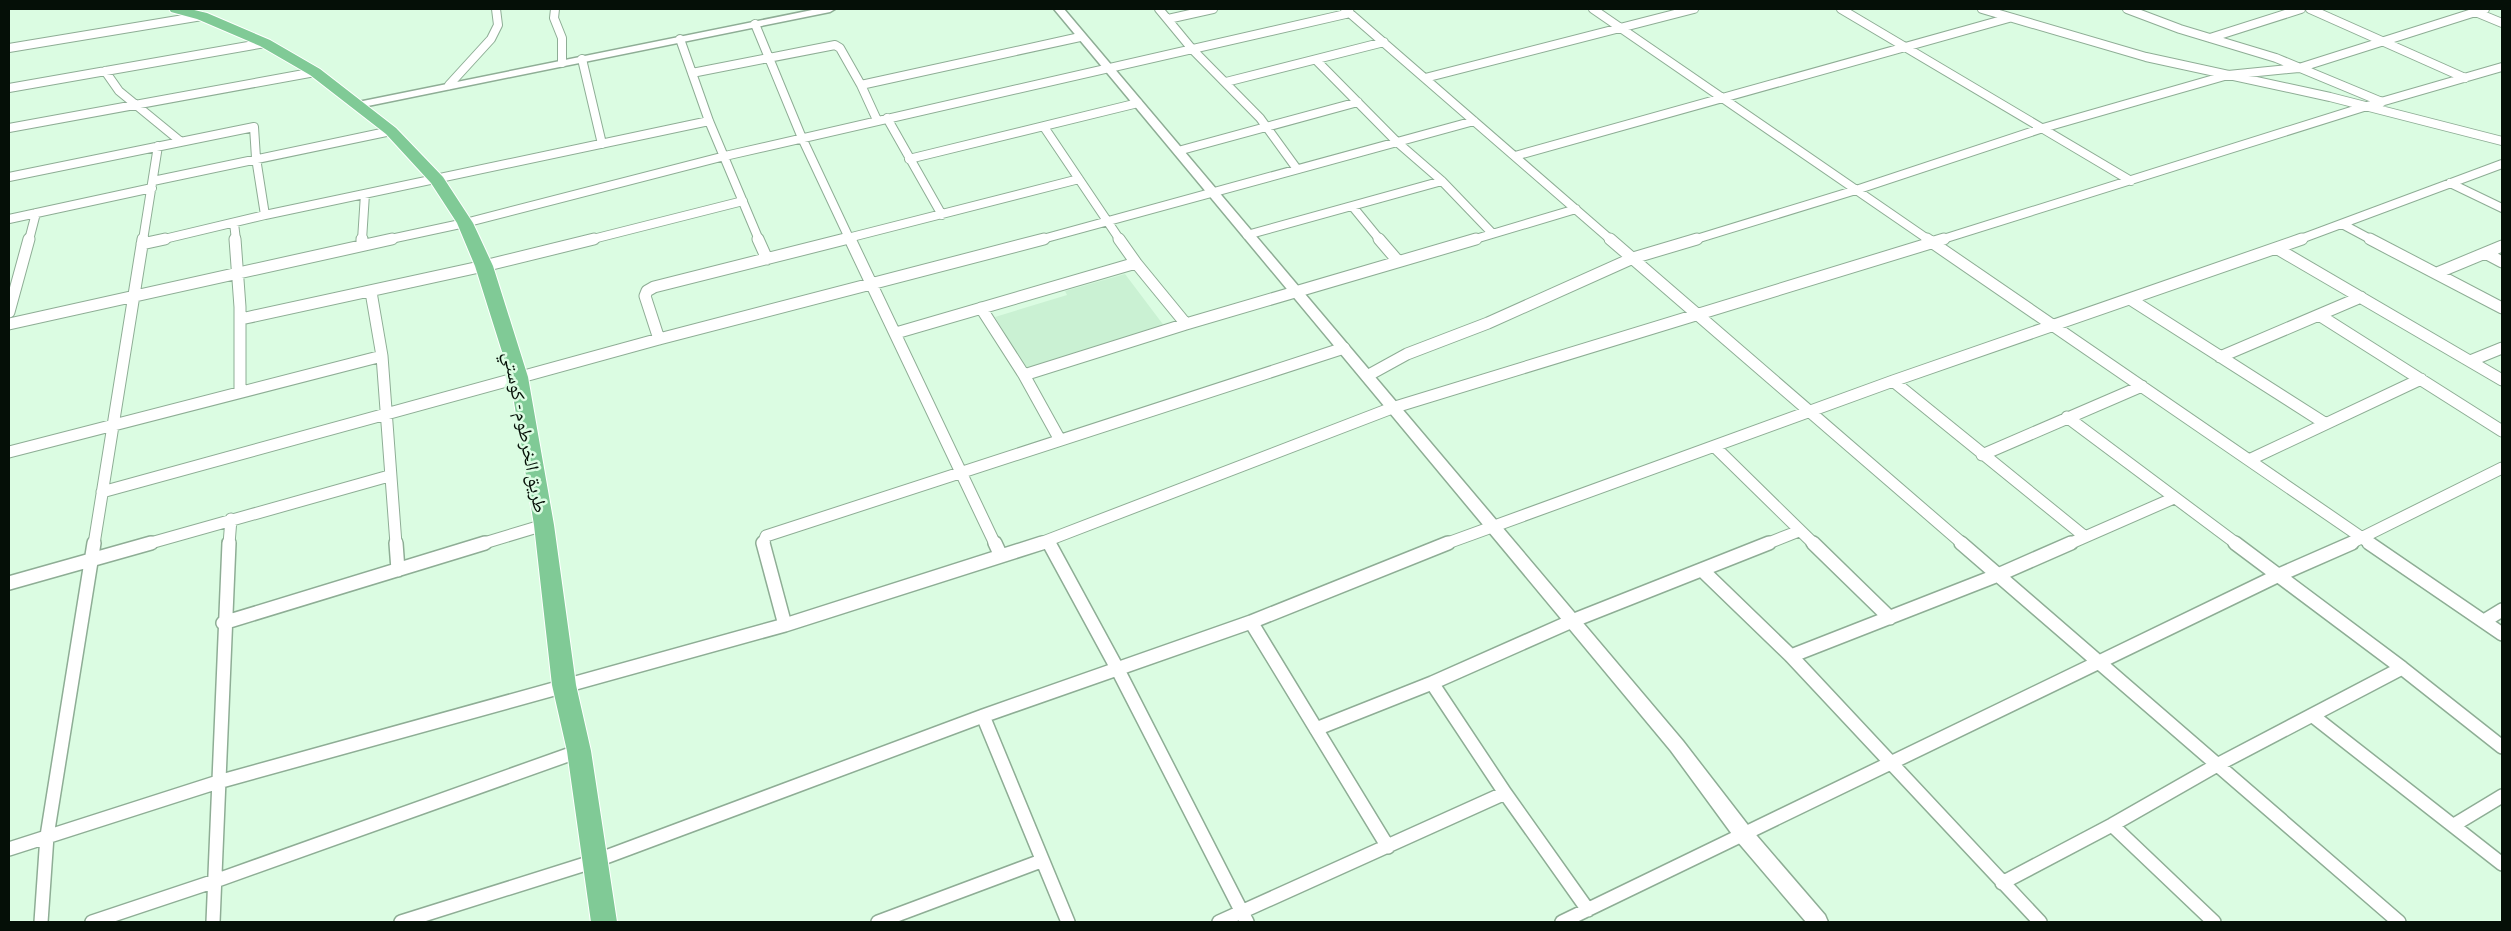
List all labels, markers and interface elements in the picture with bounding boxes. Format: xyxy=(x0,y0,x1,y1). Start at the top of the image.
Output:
street label: طريق الخرطوم - كوستي xyxy=(495,349,553,515)

